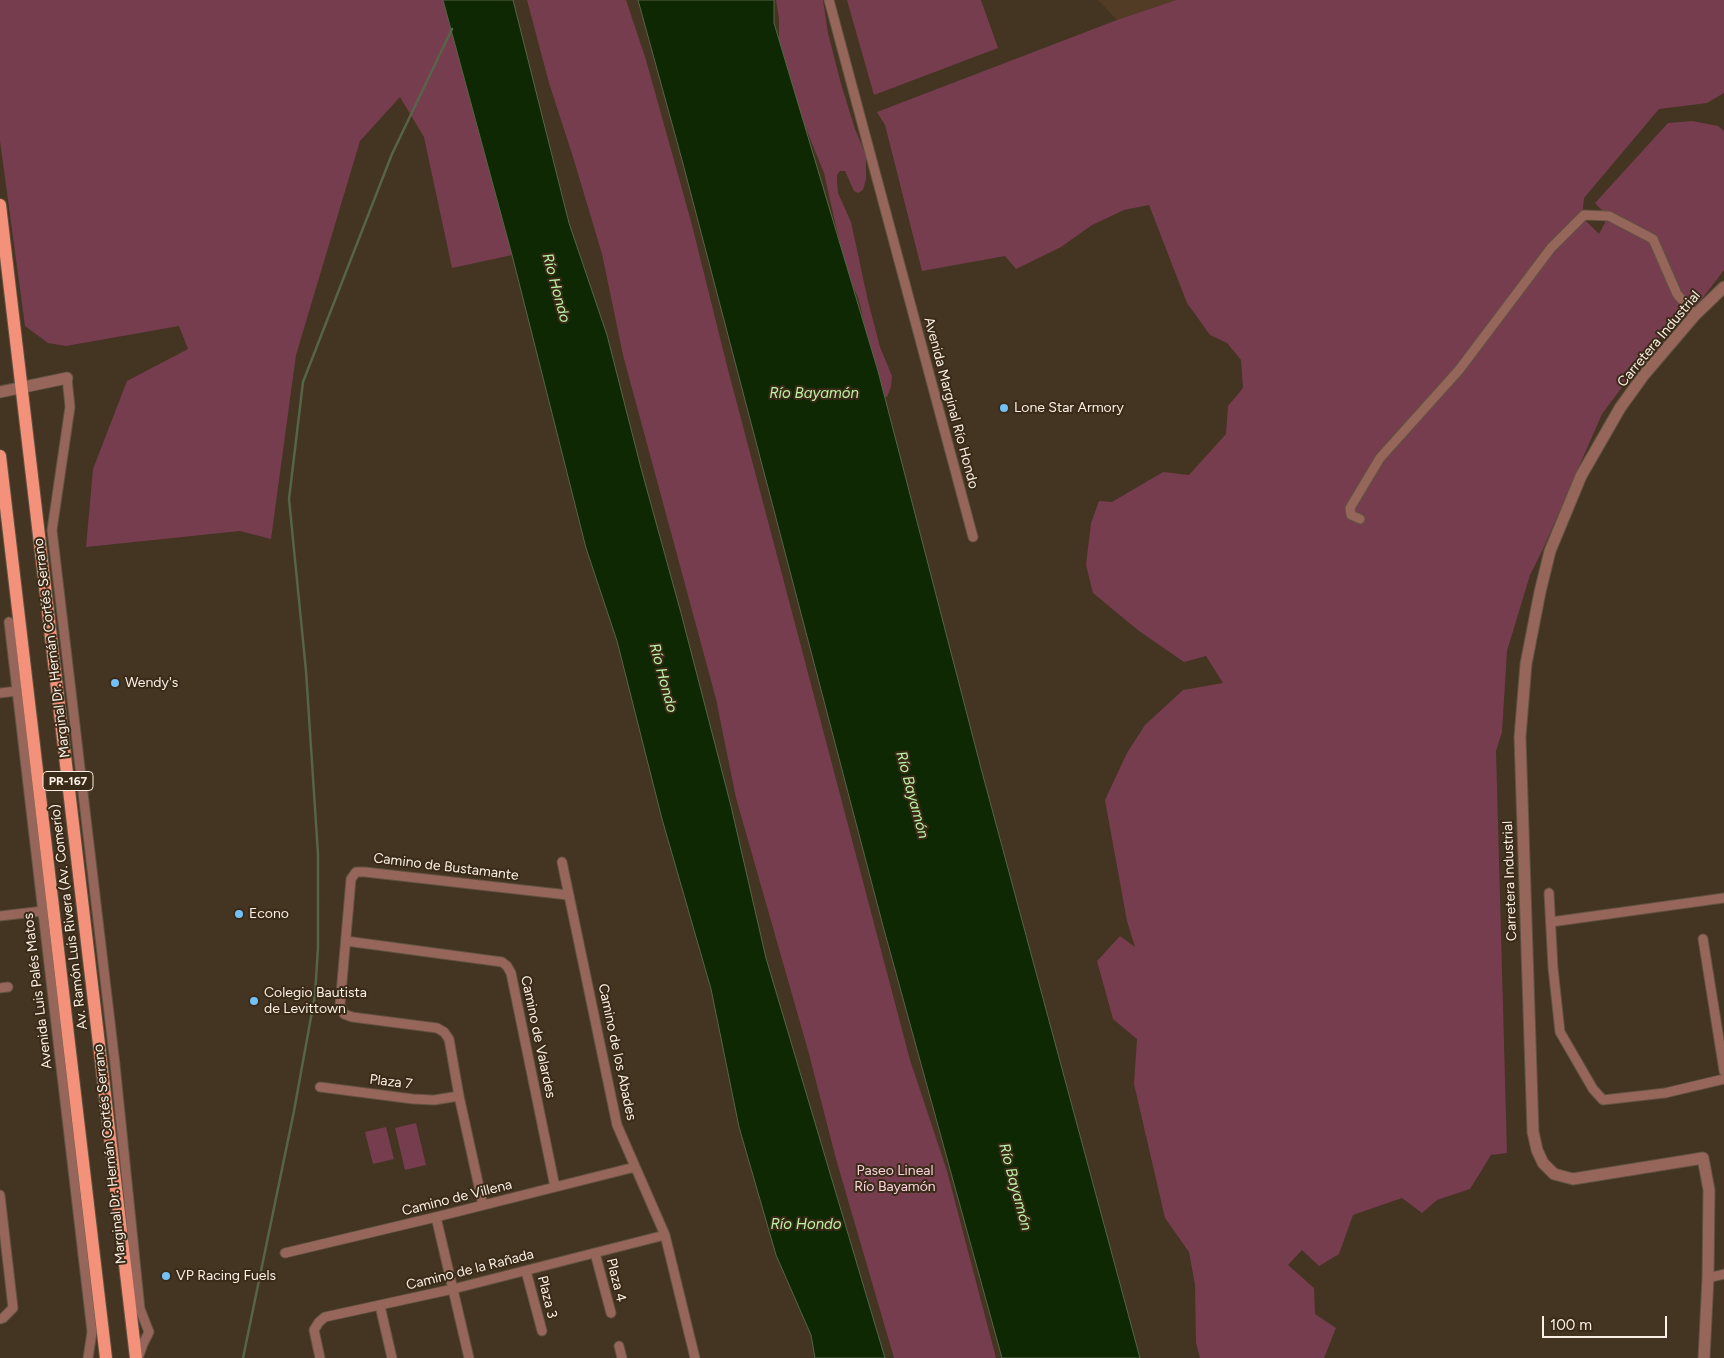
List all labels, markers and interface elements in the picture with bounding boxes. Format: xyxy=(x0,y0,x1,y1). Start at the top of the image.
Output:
water label: Río Hondo xyxy=(538,251,574,325)
street label: Carretera Industrial xyxy=(1614,288,1704,390)
street label: Avenida Marginal Río Hondo xyxy=(920,315,982,491)
water label: Río Bayamón xyxy=(769,385,859,403)
place label: Lone Star Armory xyxy=(1014,400,1124,416)
marker: Lone Star Armory xyxy=(998,402,1010,414)
street label: Marginal Dr. Hernán Cortés Serrano xyxy=(30,537,74,759)
water label: Río Hondo xyxy=(645,641,681,715)
place label: Wendy's xyxy=(125,675,178,691)
marker: Wendy's xyxy=(109,677,121,689)
water label: Río Bayamón xyxy=(892,749,932,841)
road number: PR-167 xyxy=(43,771,93,790)
street label: Av. Ramón Luis Rivera (Av. Comerío) xyxy=(47,803,91,1031)
street label: Carretera Industrial xyxy=(1500,821,1520,941)
street label: Camino de Bustamante xyxy=(372,850,520,884)
place label: Econo xyxy=(249,906,289,922)
marker: Econo xyxy=(233,908,245,920)
street label: Avenida Luis Palés Matos xyxy=(20,912,56,1070)
street label: Camino de Valardes xyxy=(517,974,559,1100)
street label: Camino de los Abades xyxy=(594,982,640,1122)
place label: Colegio Bautista de Levittown xyxy=(264,985,367,1018)
marker: Colegio Bautista de Levittown xyxy=(248,995,260,1007)
street label: Marginal Dr. Hernán Cortés Serrano xyxy=(90,1043,130,1265)
street label: Plaza 7 xyxy=(368,1071,414,1093)
water label: Río Bayamón xyxy=(995,1141,1035,1233)
park label: Paseo Lineal Río Bayamón xyxy=(854,1163,936,1196)
street label: Camino de Villena xyxy=(400,1176,514,1220)
water label: Río Hondo xyxy=(770,1216,842,1234)
street label: Camino de la Rañada xyxy=(404,1246,536,1294)
street label: Plaza 4 xyxy=(602,1256,630,1304)
place label: VP Racing Fuels xyxy=(176,1268,276,1284)
marker: VP Racing Fuels xyxy=(160,1270,172,1282)
street label: Plaza 3 xyxy=(534,1274,560,1320)
scale bar xyxy=(1544,1306,1669,1338)
text: 100 m xyxy=(1550,1316,1592,1334)

